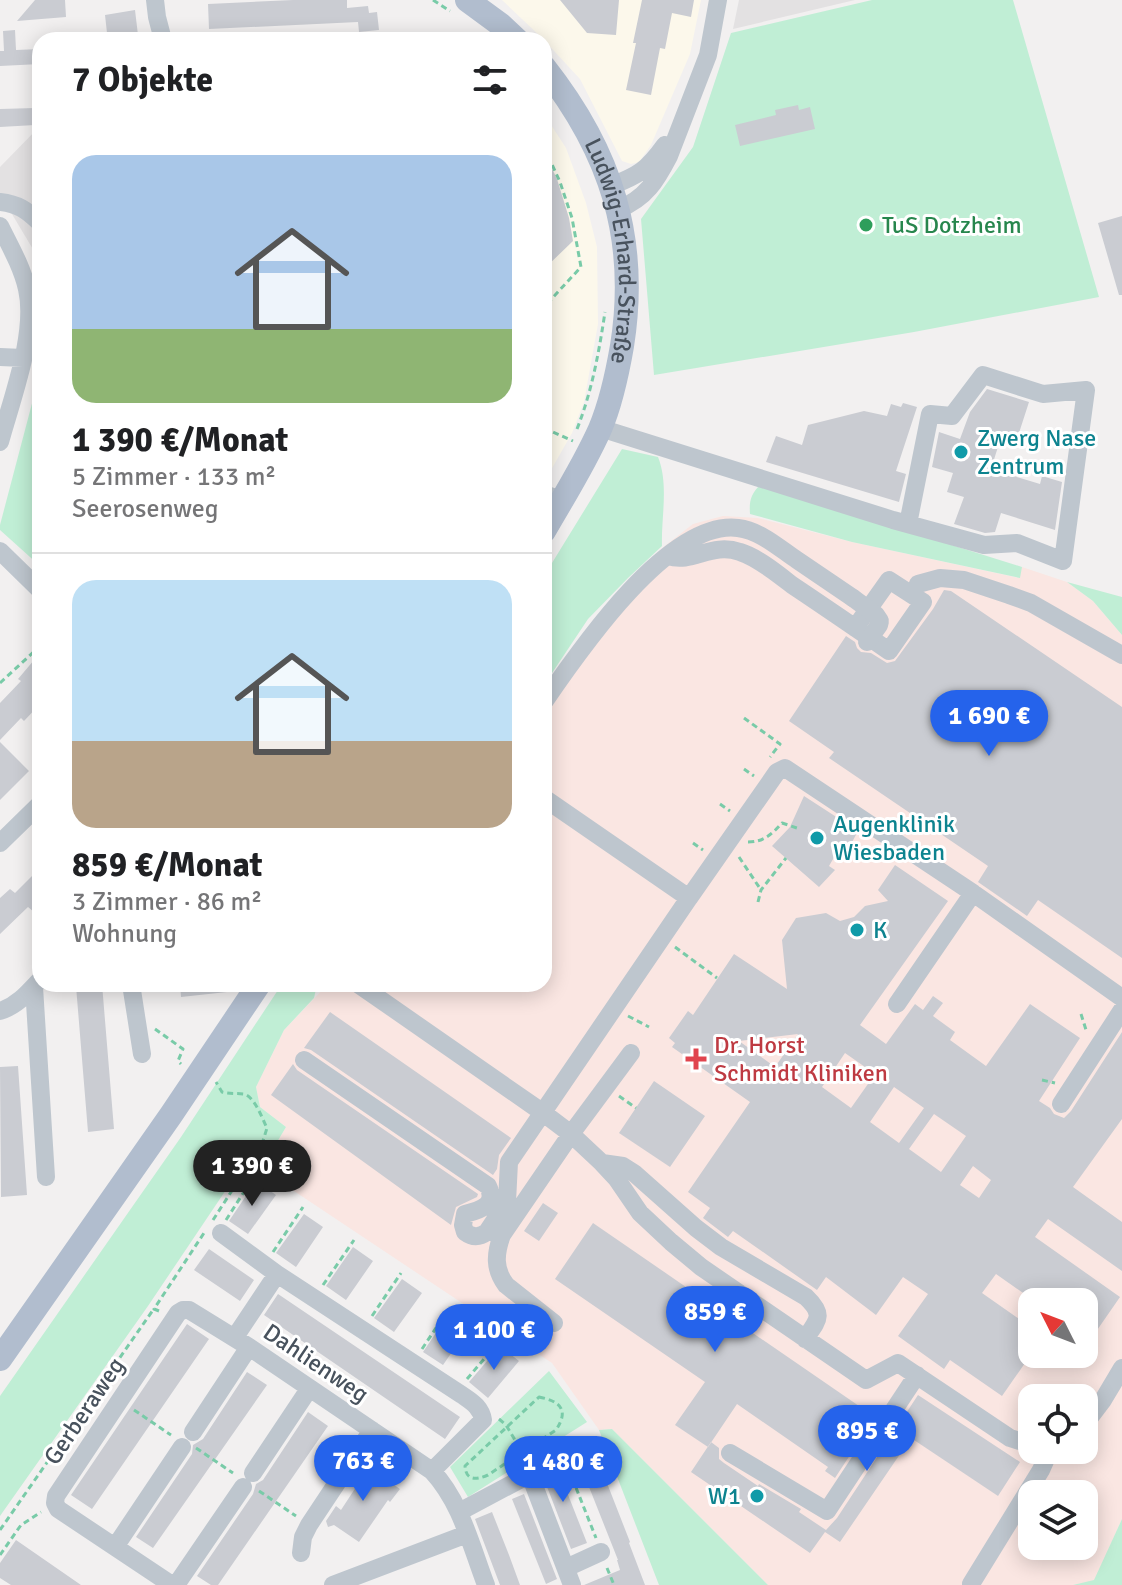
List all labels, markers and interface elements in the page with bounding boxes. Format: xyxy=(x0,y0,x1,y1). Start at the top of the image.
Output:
icon: filters xyxy=(468,58,512,102)
text: 7 Objekte xyxy=(72,59,213,101)
street label: Ludwig-Erhard-Straße xyxy=(578,133,642,367)
icon: home xyxy=(220,207,364,351)
place label: TuS Dotzheim xyxy=(882,210,1022,240)
marker: TuS Dotzheim xyxy=(857,216,875,234)
text: 1 390 €/Monat xyxy=(72,419,288,461)
place label: Zwerg Nase Zentrum xyxy=(977,423,1096,481)
marker: Zwerg Nase Zentrum xyxy=(952,443,970,461)
text: 5 Zimmer · 133 m² xyxy=(72,461,276,493)
text: Seerosenweg xyxy=(72,493,218,525)
icon: home xyxy=(220,632,364,776)
pin: 1 690 € xyxy=(915,690,1063,758)
text: 1 690 € xyxy=(948,700,1030,732)
place label: Augenklinik Wiesbaden xyxy=(833,809,955,867)
marker: Augenklinik Wiesbaden xyxy=(808,829,826,847)
text: 859 €/Monat xyxy=(72,844,262,886)
text: 3 Zimmer · 86 m² xyxy=(72,886,262,918)
place label: K xyxy=(873,915,887,945)
text: Wohnung xyxy=(72,918,177,950)
marker: K xyxy=(848,921,866,939)
place label: Dr. Horst Schmidt Kliniken xyxy=(714,1030,888,1088)
marker: Dr. Horst Schmidt Kliniken xyxy=(685,1048,707,1070)
pin: 1 390 € xyxy=(178,1140,326,1208)
text: 1 390 € xyxy=(211,1150,293,1182)
pin: 859 € xyxy=(659,1286,771,1354)
north arrow xyxy=(1018,1288,1098,1368)
map controls xyxy=(1018,1288,1098,1560)
text: 859 € xyxy=(684,1296,746,1328)
pin: 1 100 € xyxy=(420,1304,568,1372)
text: 1 100 € xyxy=(453,1314,535,1346)
street label: Dahlienweg xyxy=(258,1317,374,1409)
street label: Gerberaweg xyxy=(37,1352,131,1470)
button: locate xyxy=(1018,1384,1098,1464)
pin: 895 € xyxy=(811,1405,923,1473)
text: 895 € xyxy=(836,1415,898,1447)
pin: 763 € xyxy=(307,1435,419,1503)
pin: 1 480 € xyxy=(489,1436,637,1504)
text: 763 € xyxy=(332,1445,394,1477)
text: 1 480 € xyxy=(522,1446,604,1478)
button: layers xyxy=(1018,1480,1098,1560)
place label: W1 xyxy=(708,1481,741,1511)
marker: W1 xyxy=(748,1487,766,1505)

